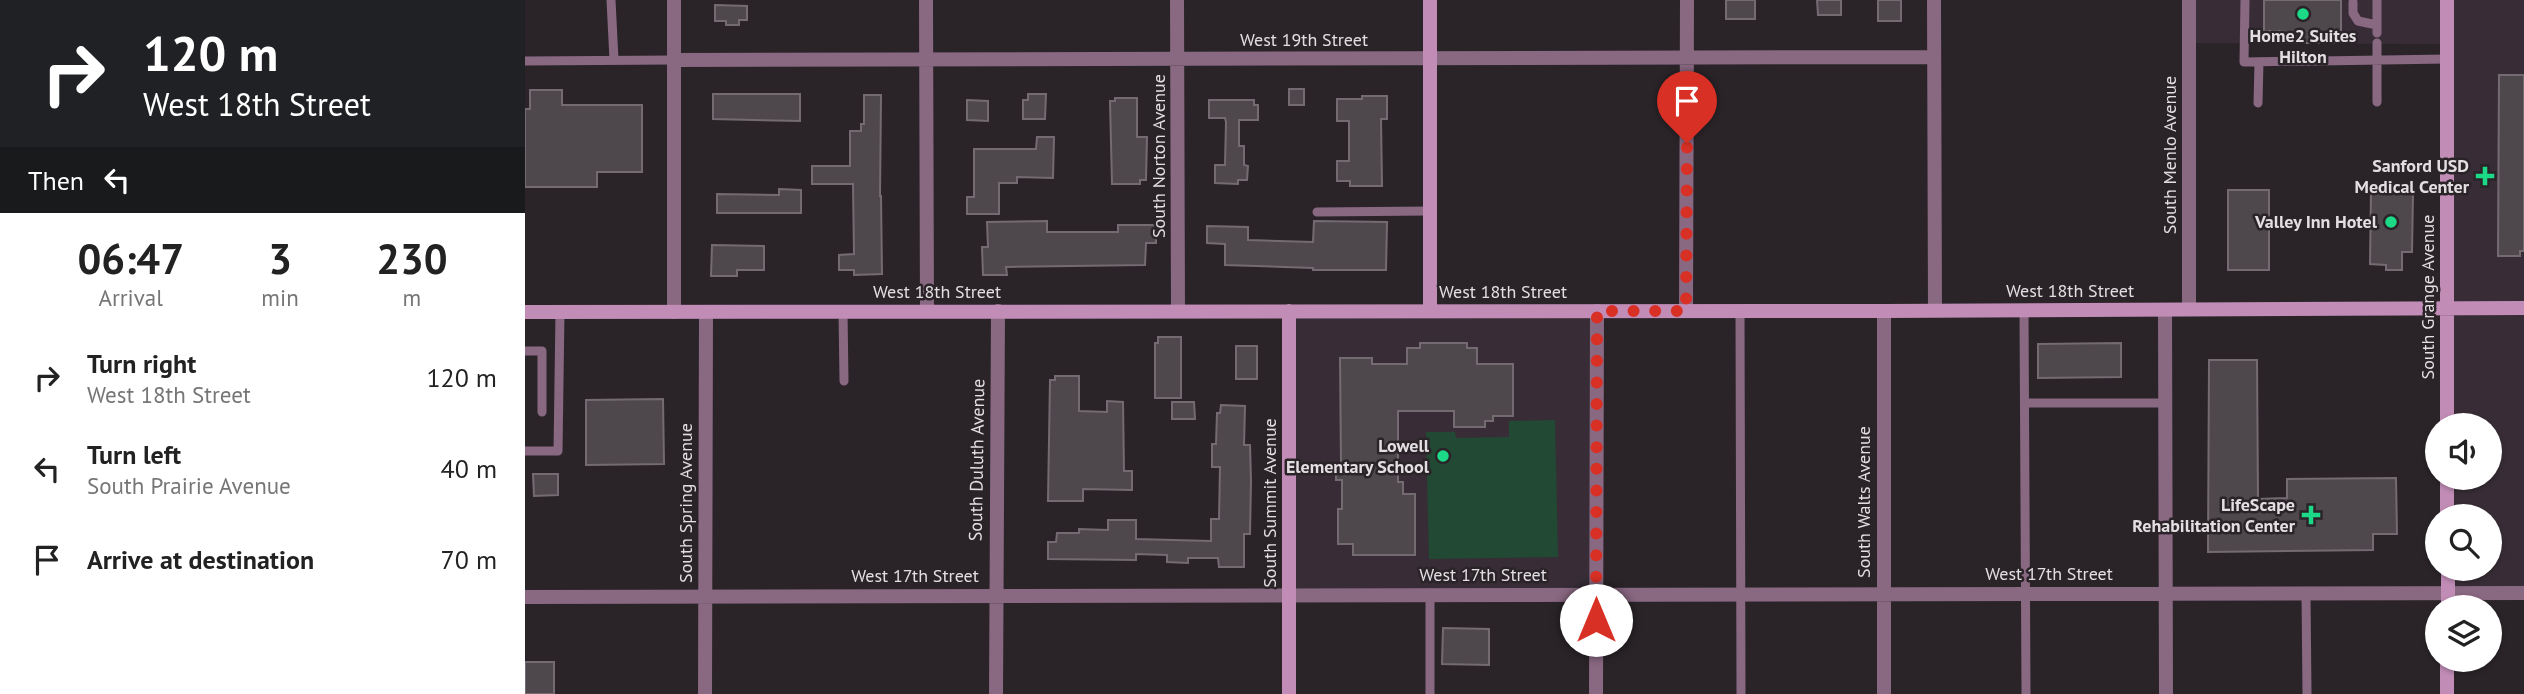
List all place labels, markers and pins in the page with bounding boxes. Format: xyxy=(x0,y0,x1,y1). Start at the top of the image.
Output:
marker: Home2 Suites Hilton xyxy=(2295,6,2311,22)
place label: Home2 Suites Hilton xyxy=(2250,24,2357,68)
pin xyxy=(1657,71,1717,143)
place label: Sanford USD Medical Center xyxy=(2355,154,2470,198)
marker: Sanford USD Medical Center xyxy=(2475,166,2495,186)
place label: Valley Inn Hotel xyxy=(2254,210,2378,233)
marker: Valley Inn Hotel xyxy=(2383,214,2399,230)
place label: Lowell Elementary School xyxy=(1286,434,1430,478)
marker: Lowell Elementary School xyxy=(1435,448,1451,464)
place label: LifeScape Rehabilitation Center xyxy=(2132,493,2296,537)
marker: LifeScape Rehabilitation Center xyxy=(2301,505,2321,525)

